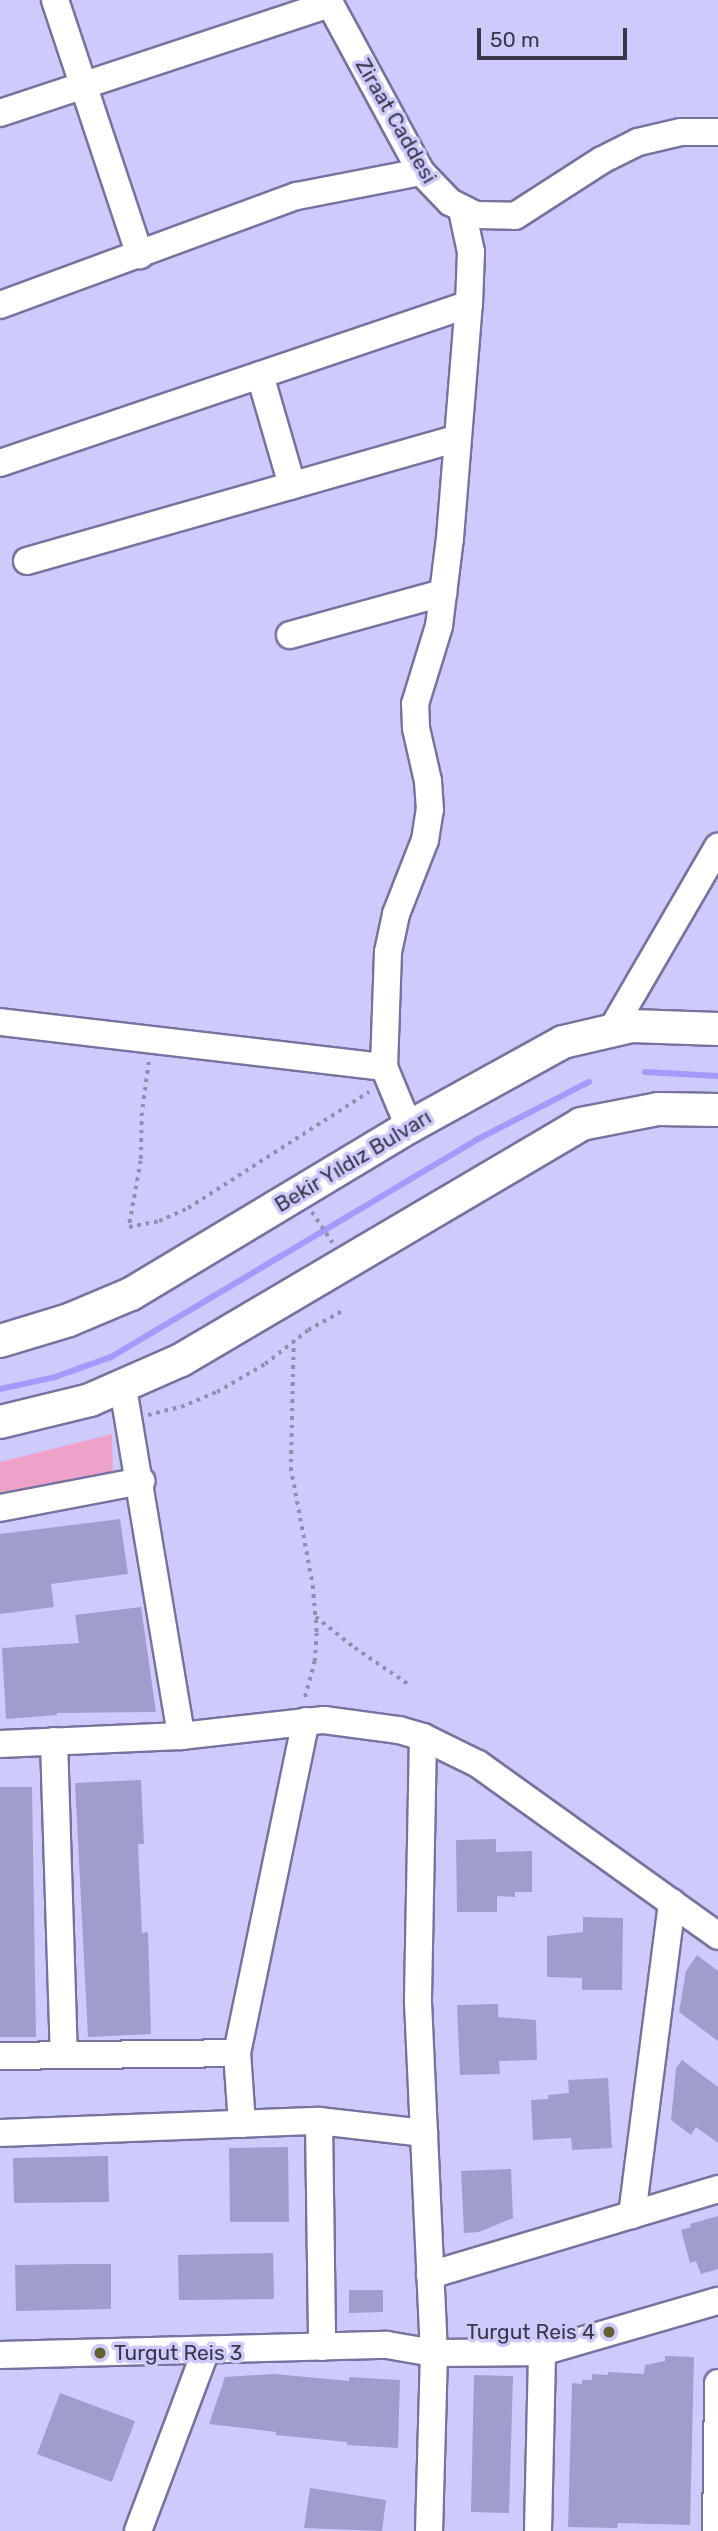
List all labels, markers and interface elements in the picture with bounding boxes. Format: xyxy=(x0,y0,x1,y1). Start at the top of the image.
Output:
scale bar xyxy=(480,14,630,58)
text: 50 m xyxy=(490,27,540,52)
street label: Ziraat Caddesi xyxy=(350,54,442,188)
street label: Bekir Yıldız Bulvarı xyxy=(270,1104,436,1218)
place label: Turgut Reis 4 xyxy=(466,2319,595,2345)
marker: Turgut Reis 4 xyxy=(601,2324,617,2340)
place label: Turgut Reis 3 xyxy=(114,2340,242,2366)
marker: Turgut Reis 3 xyxy=(92,2345,108,2361)

